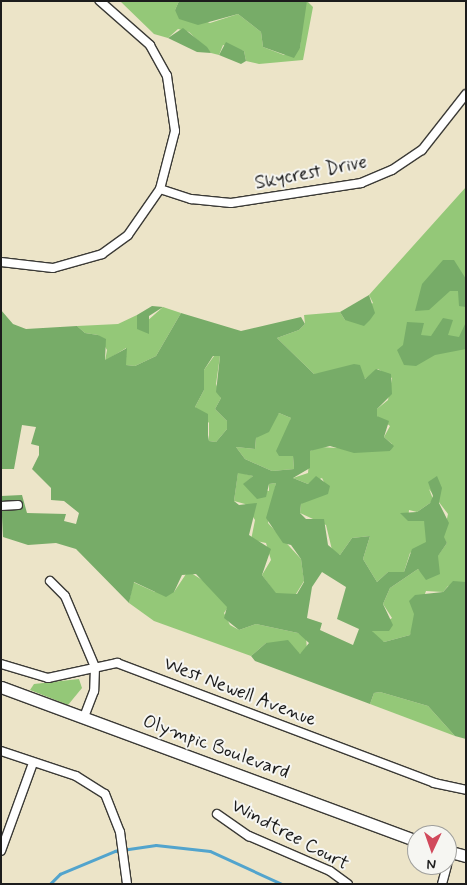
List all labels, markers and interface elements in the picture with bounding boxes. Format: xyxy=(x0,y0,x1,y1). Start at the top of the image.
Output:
street label: Skycrest Drive xyxy=(253,151,369,195)
street label: West Newell Avenue xyxy=(161,653,319,731)
street label: Olympic Boulevard xyxy=(142,711,290,783)
street label: Windtree Court xyxy=(228,795,352,875)
north arrow xyxy=(407,825,457,875)
text: N xyxy=(426,855,436,873)

